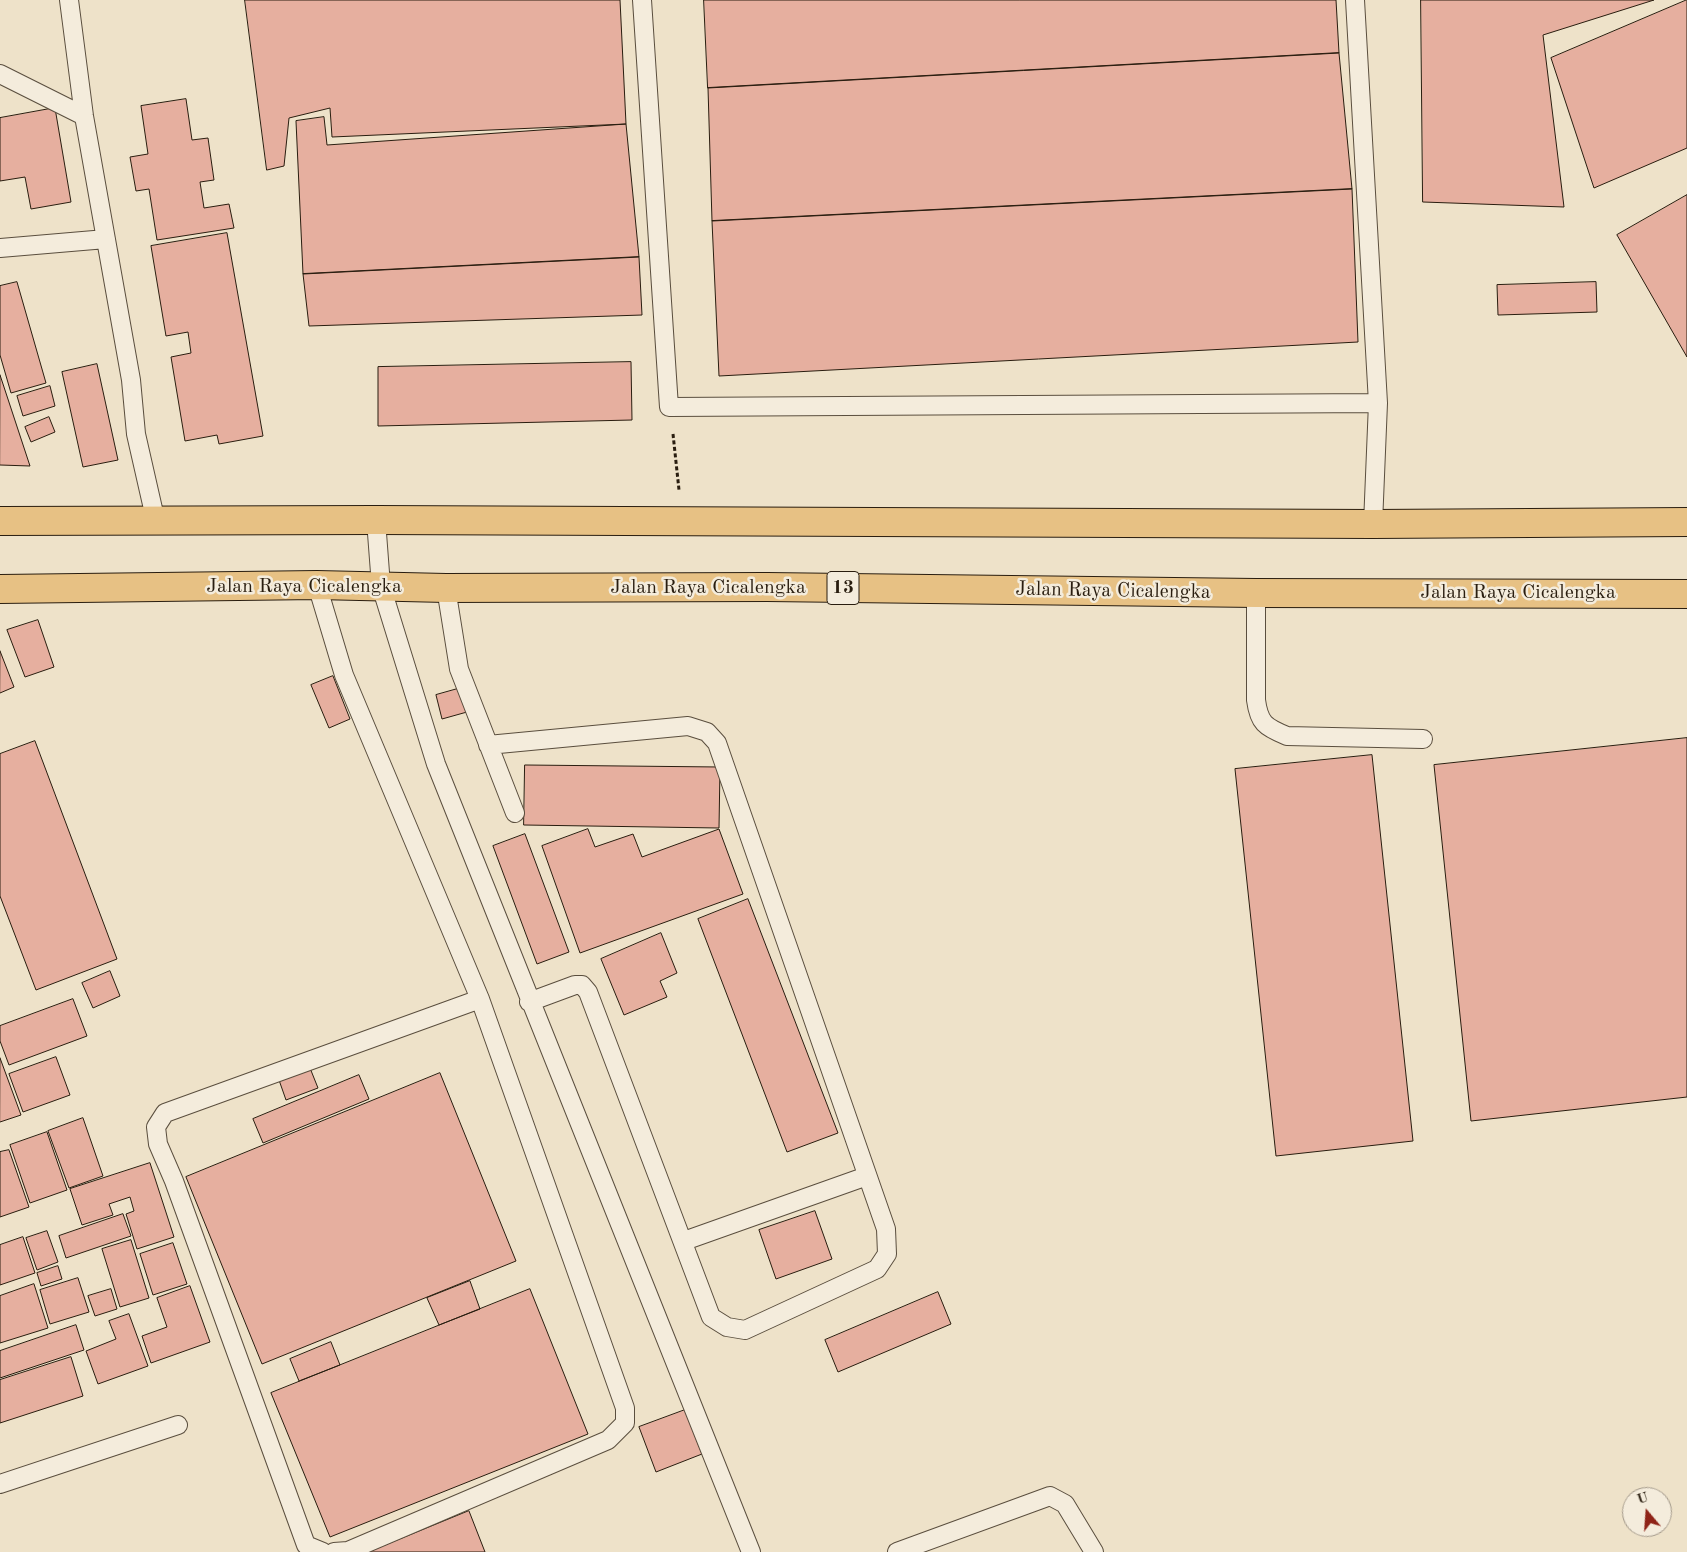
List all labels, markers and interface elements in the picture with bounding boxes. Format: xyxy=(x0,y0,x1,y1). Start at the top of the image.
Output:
road number: 13 xyxy=(827,572,859,604)
street label: Jalan Raya Cicalengka xyxy=(206,575,402,599)
street label: Jalan Raya Cicalengka xyxy=(610,576,806,600)
street label: Jalan Raya Cicalengka xyxy=(1015,577,1211,605)
street label: Jalan Raya Cicalengka xyxy=(1420,581,1616,605)
north arrow xyxy=(1622,1487,1672,1537)
text: U xyxy=(1635,1490,1650,1507)

